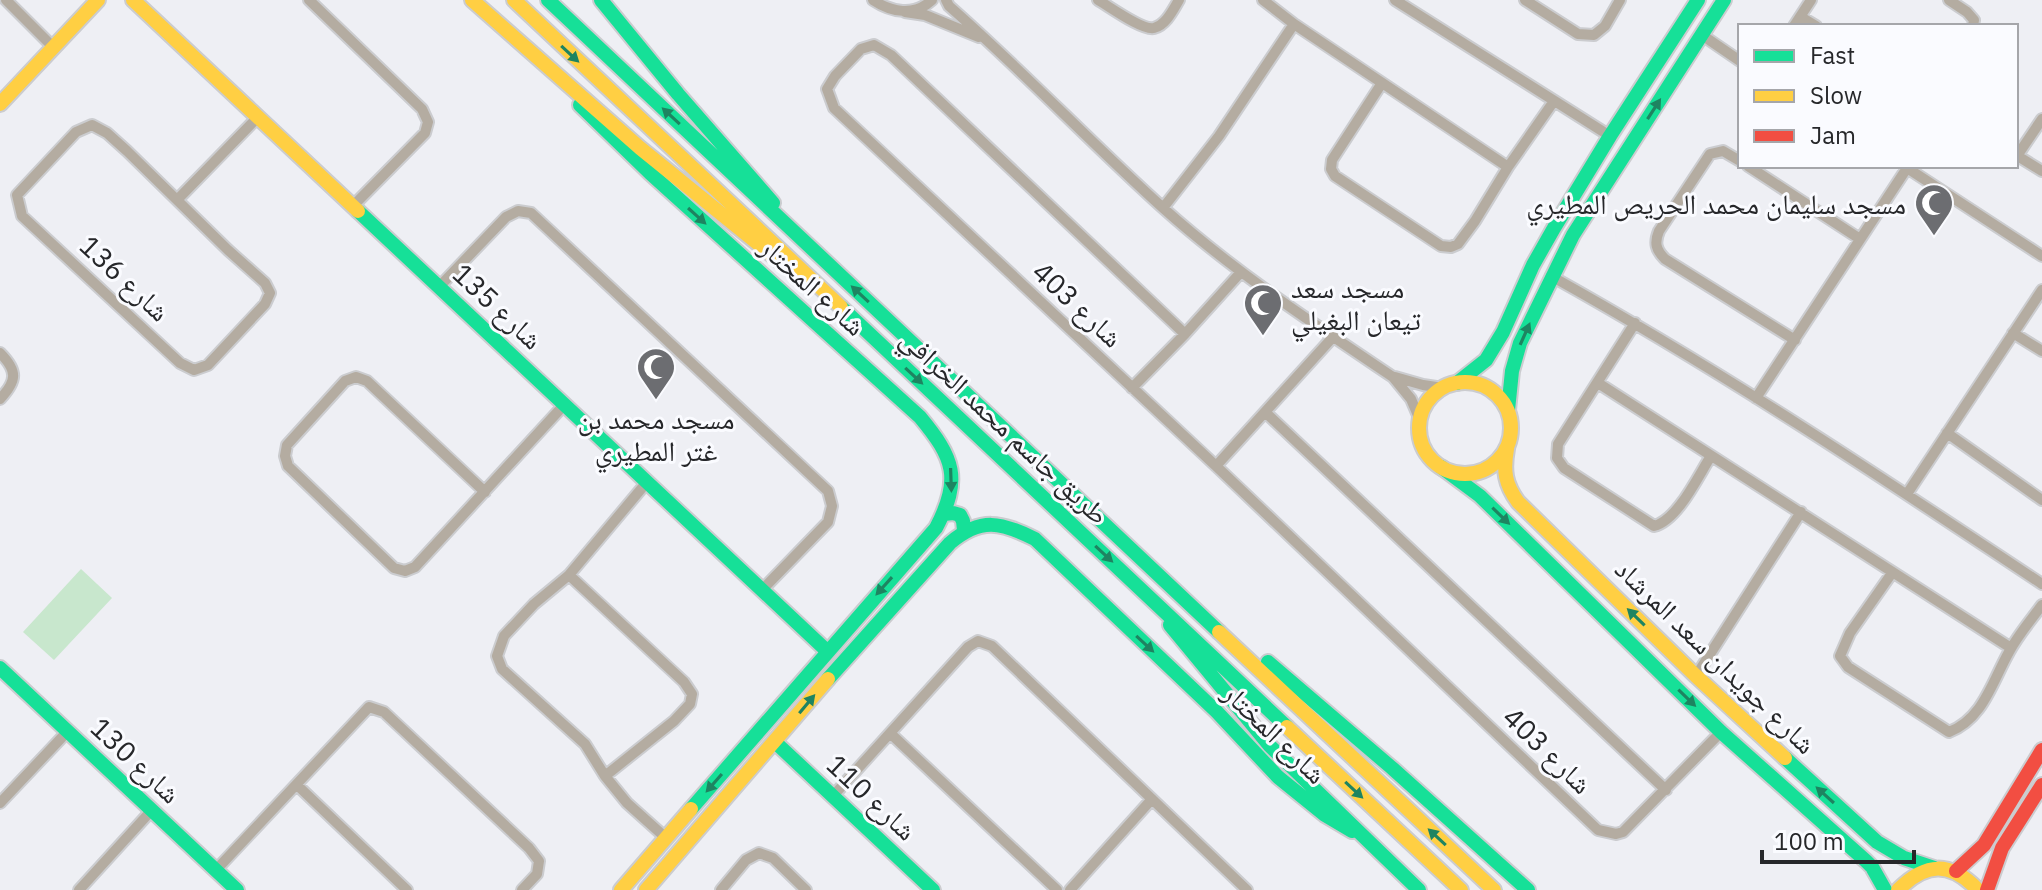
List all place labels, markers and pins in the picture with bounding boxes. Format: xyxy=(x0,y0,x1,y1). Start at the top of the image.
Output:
mosque icon: مسجد سليمان محمد الحريص المطيري xyxy=(1913,182,1955,237)
place label: مسجد سليمان محمد الحريص المطيري xyxy=(1526,185,1906,227)
place label: مسجد سعد تيعان البغيلي xyxy=(1291,269,1421,343)
mosque icon: مسجد سعد تيعان البغيلي xyxy=(1242,282,1284,337)
mosque icon: مسجد محمد بن غتر المطيري xyxy=(635,346,677,401)
place label: مسجد محمد بن غتر المطيري xyxy=(578,400,734,474)

